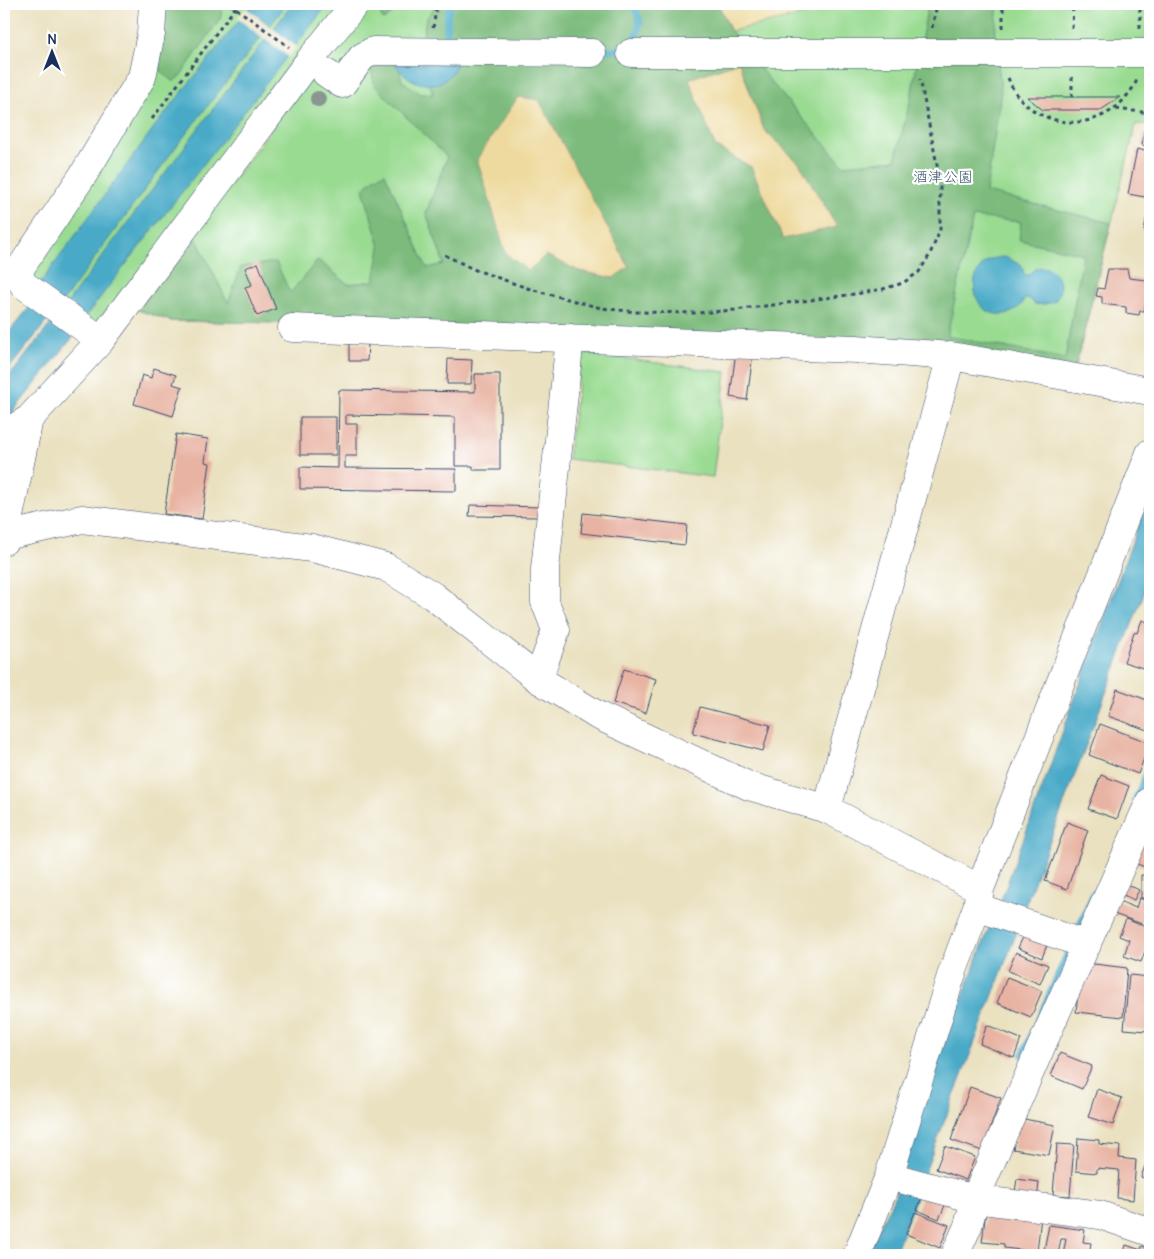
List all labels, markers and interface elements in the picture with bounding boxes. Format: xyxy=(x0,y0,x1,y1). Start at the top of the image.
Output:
north arrow xyxy=(28,28,78,78)
text: N xyxy=(47,30,57,48)
park label: 酒津公園 xyxy=(913,167,973,186)

